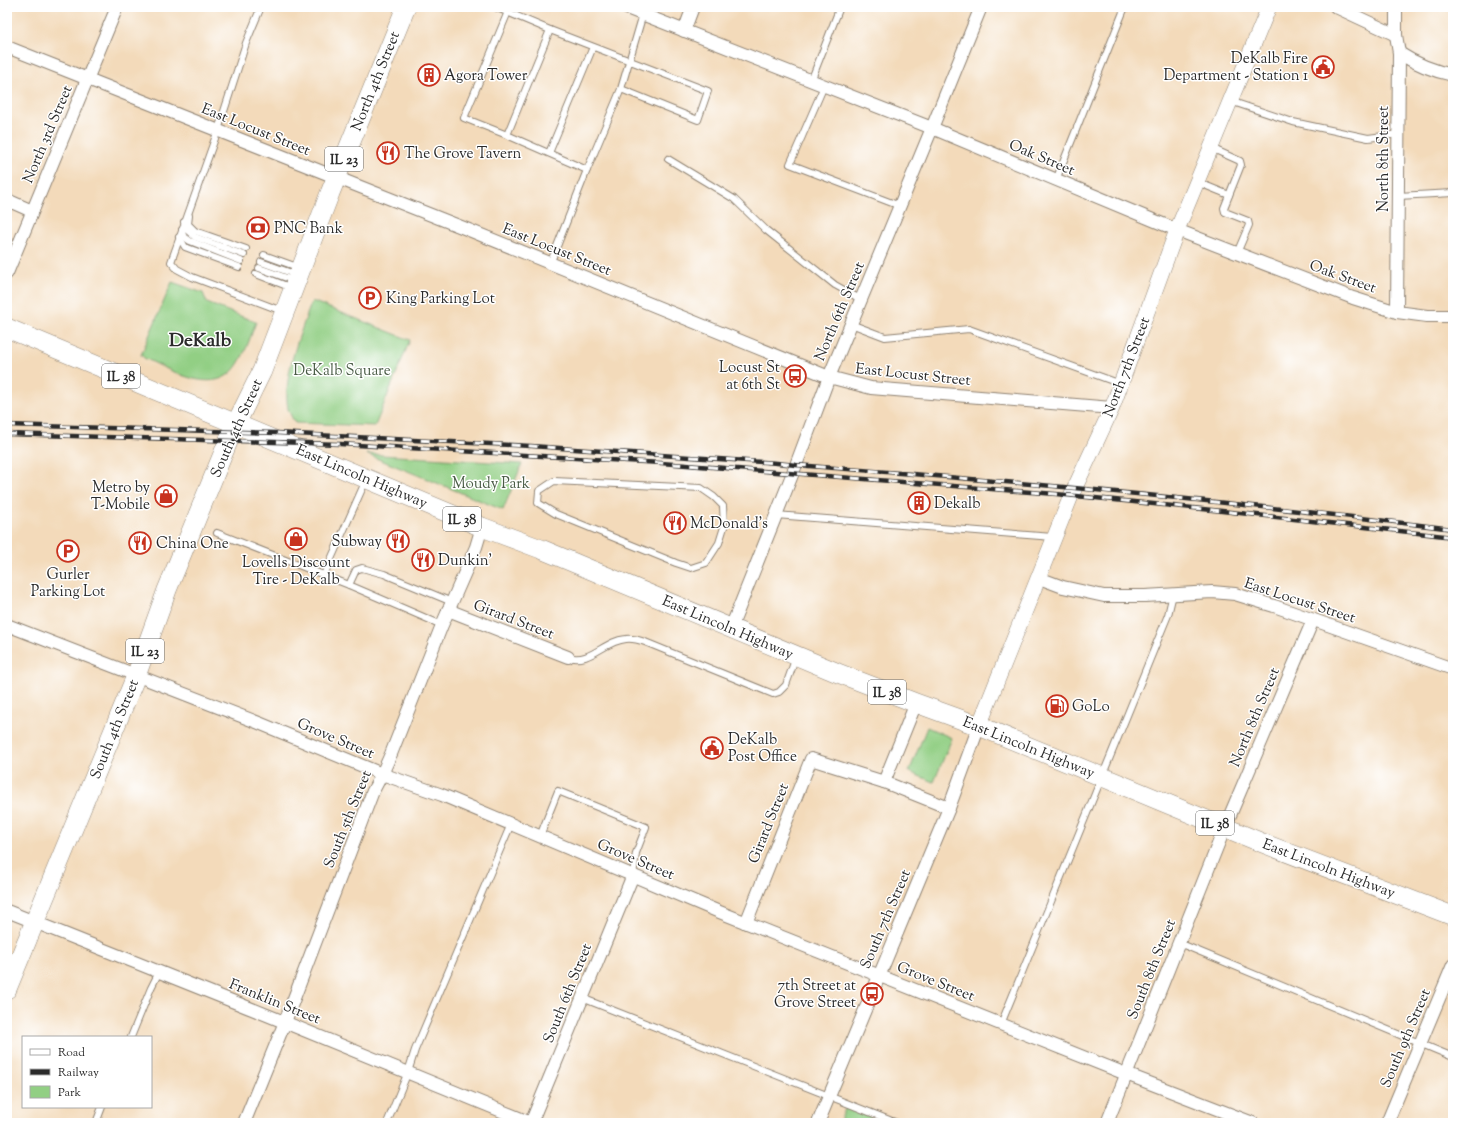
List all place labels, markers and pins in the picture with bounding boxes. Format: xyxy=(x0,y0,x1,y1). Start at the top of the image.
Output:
place label: DeKalb Fire Department - Station 1 xyxy=(1163,49,1308,87)
public building icon: DeKalb Fire Department - Station 1 xyxy=(1310,54,1336,80)
building icon: Agora Tower xyxy=(416,62,442,88)
place label: Agora Tower xyxy=(444,66,528,87)
restaurant icon: The Grove Tavern xyxy=(375,140,401,166)
place label: The Grove Tavern xyxy=(404,144,522,165)
bank icon: PNC Bank xyxy=(245,215,271,241)
place label: PNC Bank xyxy=(274,219,343,240)
parking icon: King Parking Lot xyxy=(357,285,383,311)
place label: King Parking Lot xyxy=(386,289,495,310)
place label: Locust St at 6th St xyxy=(719,358,780,396)
bus stop icon: Locust St at 6th St xyxy=(782,363,808,389)
place label: Metro by T-Mobile xyxy=(91,478,151,516)
shop icon: Metro by T-Mobile xyxy=(153,483,179,509)
building icon: Dekalb xyxy=(906,490,932,516)
place label: Dekalb xyxy=(934,494,980,515)
restaurant icon: McDonald's xyxy=(662,510,688,536)
place label: McDonald's xyxy=(690,514,768,535)
shop icon: Lovells Discount Tire - DeKalb xyxy=(283,526,309,552)
restaurant icon: Subway xyxy=(385,528,411,554)
restaurant icon: China One xyxy=(127,530,153,556)
place label: Subway xyxy=(331,532,383,553)
place label: China One xyxy=(156,534,229,555)
parking icon: Gurler Parking Lot xyxy=(55,538,81,564)
restaurant icon: Dunkin' xyxy=(410,547,436,573)
place label: Dunkin' xyxy=(438,551,492,572)
place label: Lovells Discount Tire - DeKalb xyxy=(242,553,350,591)
place label: Gurler Parking Lot xyxy=(31,565,105,603)
fuel station icon: GoLo xyxy=(1044,693,1070,719)
place label: GoLo xyxy=(1072,697,1110,718)
place label: DeKalb Post Office xyxy=(728,730,797,768)
public building icon: DeKalb Post Office xyxy=(699,735,725,761)
place label: 7th Street at Grove Street xyxy=(774,976,856,1014)
bus stop icon: 7th Street at Grove Street xyxy=(859,981,885,1007)

